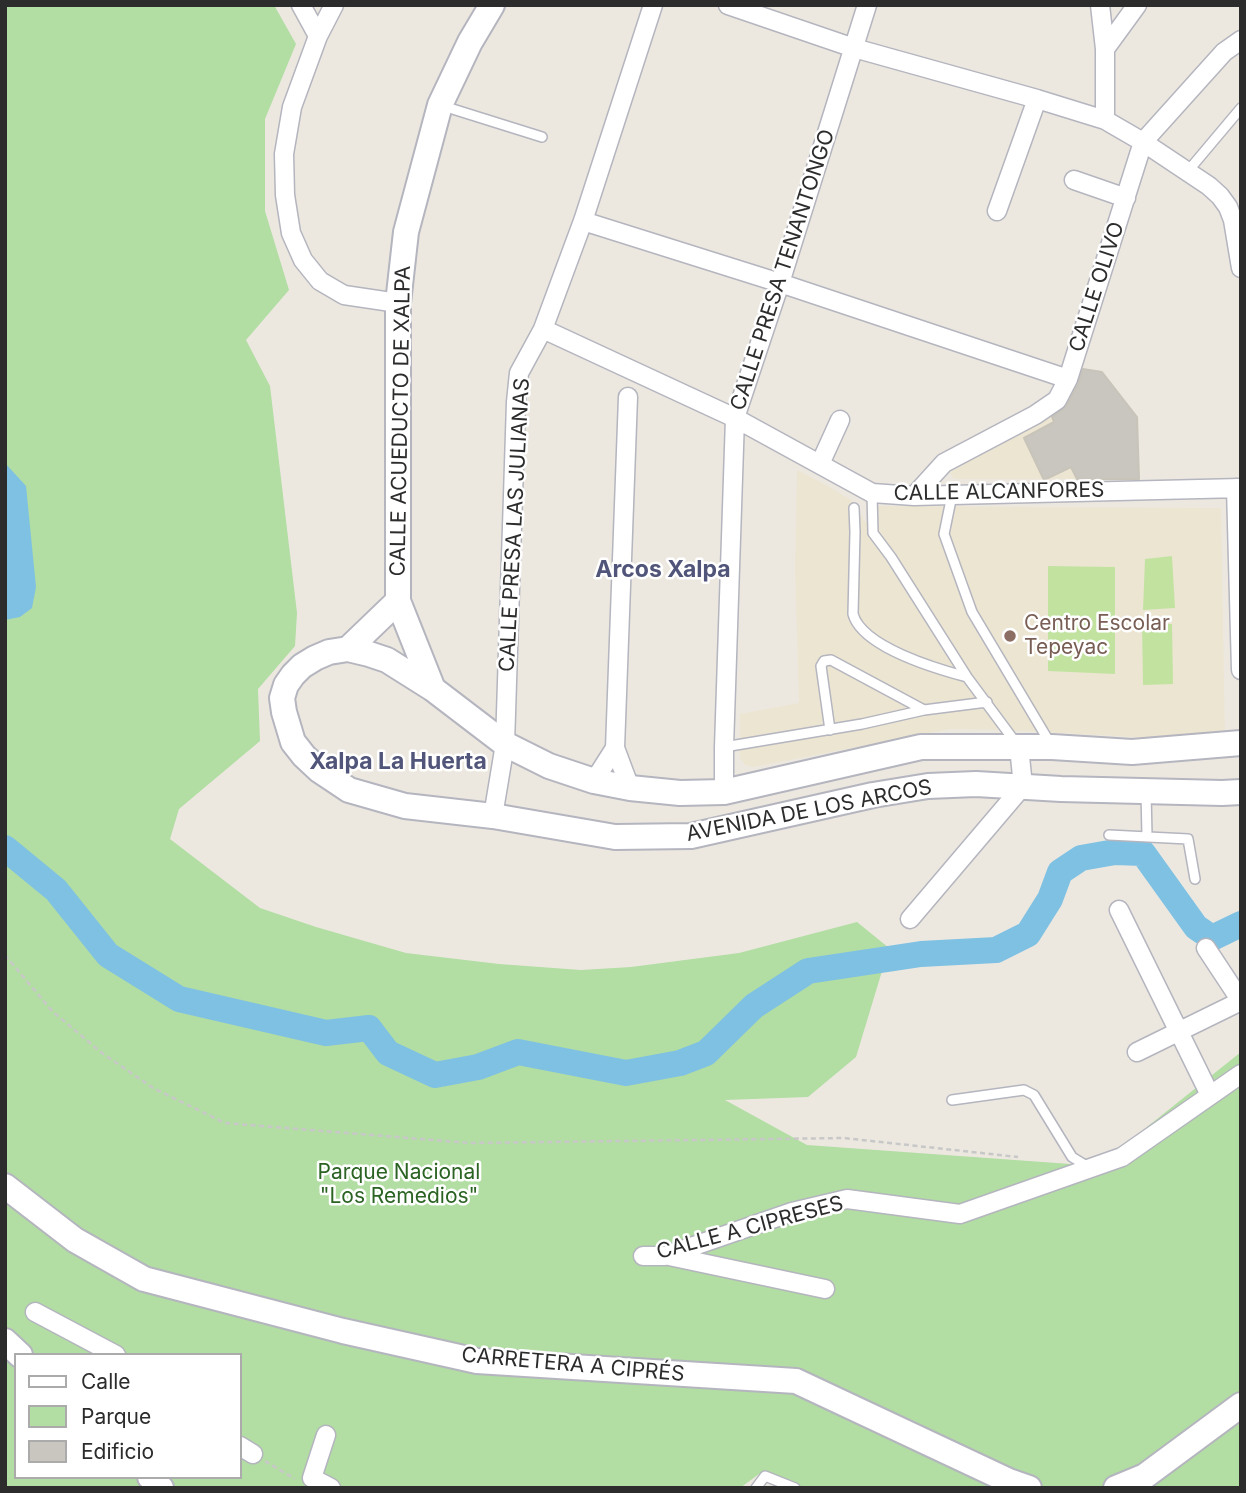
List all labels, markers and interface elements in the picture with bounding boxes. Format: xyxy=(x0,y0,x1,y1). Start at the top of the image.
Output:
street label: CALLE PRESA TENANTONGO xyxy=(726,126,840,414)
street label: CALLE OLIVO xyxy=(1064,219,1130,355)
street label: CALLE ACUEDUCTO DE XALPA xyxy=(386,265,416,577)
street label: CALLE PRESA LAS JULIANAS xyxy=(495,377,535,673)
street label: CALLE ALCANFORES xyxy=(893,478,1105,506)
district label: Arcos Xalpa xyxy=(595,556,731,584)
place label: Centro Escolar Tepeyac xyxy=(1024,611,1170,661)
marker: Centro Escolar Tepeyac xyxy=(1002,628,1018,644)
district label: Xalpa La Huerta xyxy=(309,748,487,776)
street label: AVENIDA DE LOS ARCOS xyxy=(684,775,934,847)
park label: Parque Nacional "Los Remedios" xyxy=(318,1160,480,1210)
street label: CALLE A CIPRESES xyxy=(654,1191,846,1265)
street label: CARRETERA A CIPRÉS xyxy=(461,1343,685,1387)
legend xyxy=(14,1353,242,1479)
text: Calle xyxy=(81,1369,131,1394)
text: Parque xyxy=(81,1404,151,1429)
text: Edificio xyxy=(81,1439,154,1464)

